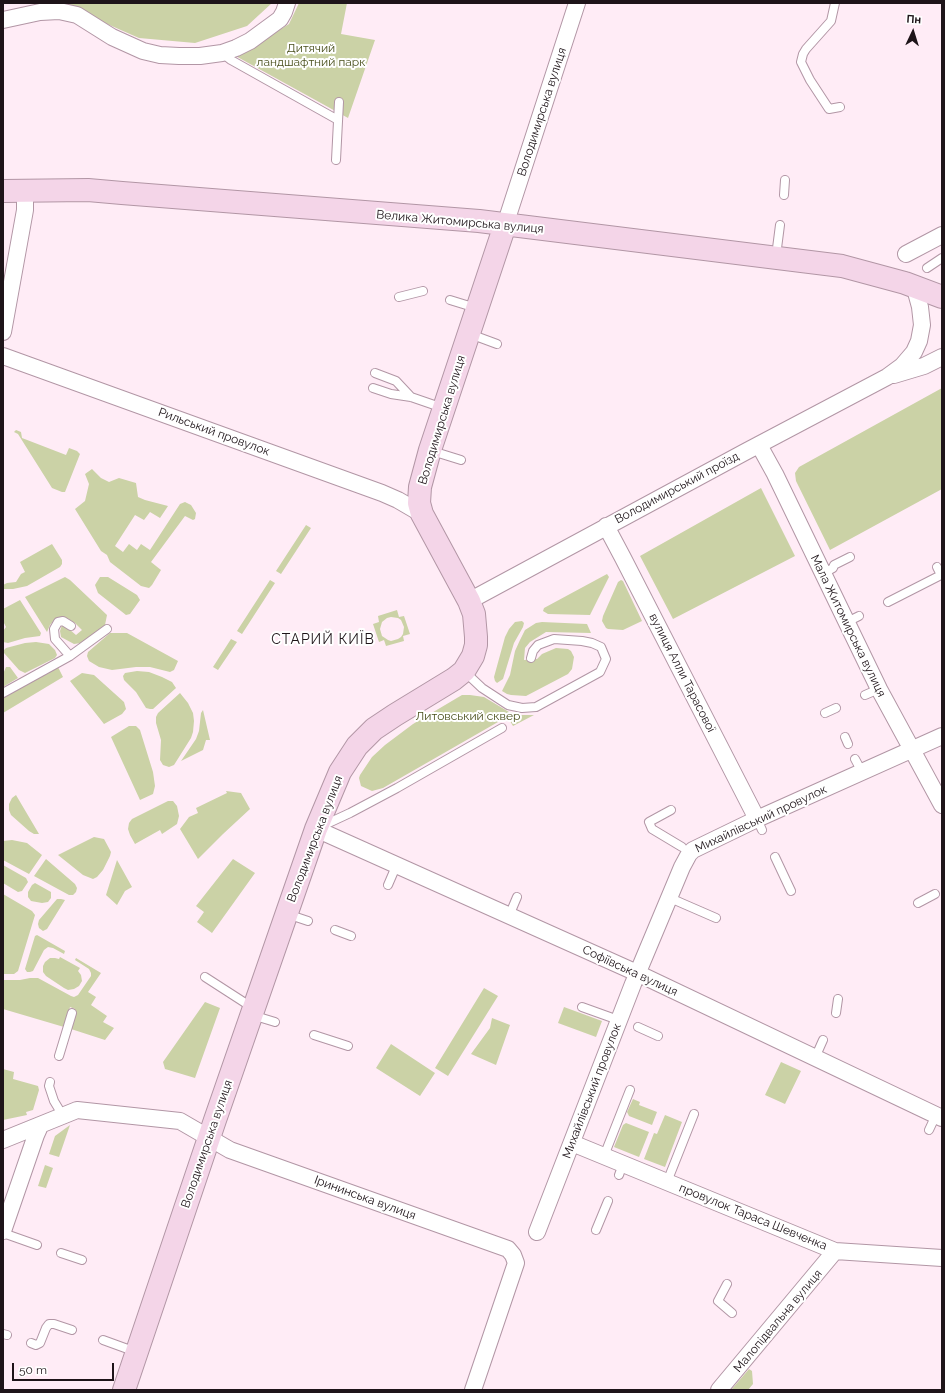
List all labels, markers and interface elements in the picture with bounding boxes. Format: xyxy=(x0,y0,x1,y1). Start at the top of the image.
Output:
north arrow xyxy=(893,12,933,52)
text: Пн xyxy=(906,13,922,27)
park label: Дитячий ландшафтний парк xyxy=(257,41,365,69)
street label: Володимирська вулиця xyxy=(514,46,570,178)
street label: Велика Житомирська вулиця xyxy=(376,208,544,236)
street label: Володимирська вулиця xyxy=(415,354,469,486)
street label: Рильський провулок xyxy=(156,405,272,459)
street label: Володимирський проїзд xyxy=(612,449,742,527)
street label: Мала Житомирська вулиця xyxy=(807,553,889,699)
street label: вулиця Алли Тарасової xyxy=(646,611,718,735)
district label: СТАРИЙ КИЇВ xyxy=(271,632,375,648)
park label: Литовський сквер xyxy=(416,709,520,723)
street label: Володимирська вулиця xyxy=(284,774,346,904)
street label: Михайлівський провулок xyxy=(693,782,829,856)
street label: Софіївська вулиця xyxy=(580,943,680,999)
street label: Михайлівський провулок xyxy=(560,1021,624,1161)
street label: Володимирська вулиця xyxy=(178,1078,236,1210)
street label: Ірининська вулиця xyxy=(312,1173,418,1223)
street label: провулок Тараса Шевченка xyxy=(677,1181,829,1253)
street label: Малопідвальна вулиця xyxy=(731,1267,825,1375)
scale bar xyxy=(14,1355,116,1381)
text: 50 m xyxy=(19,1363,47,1377)

